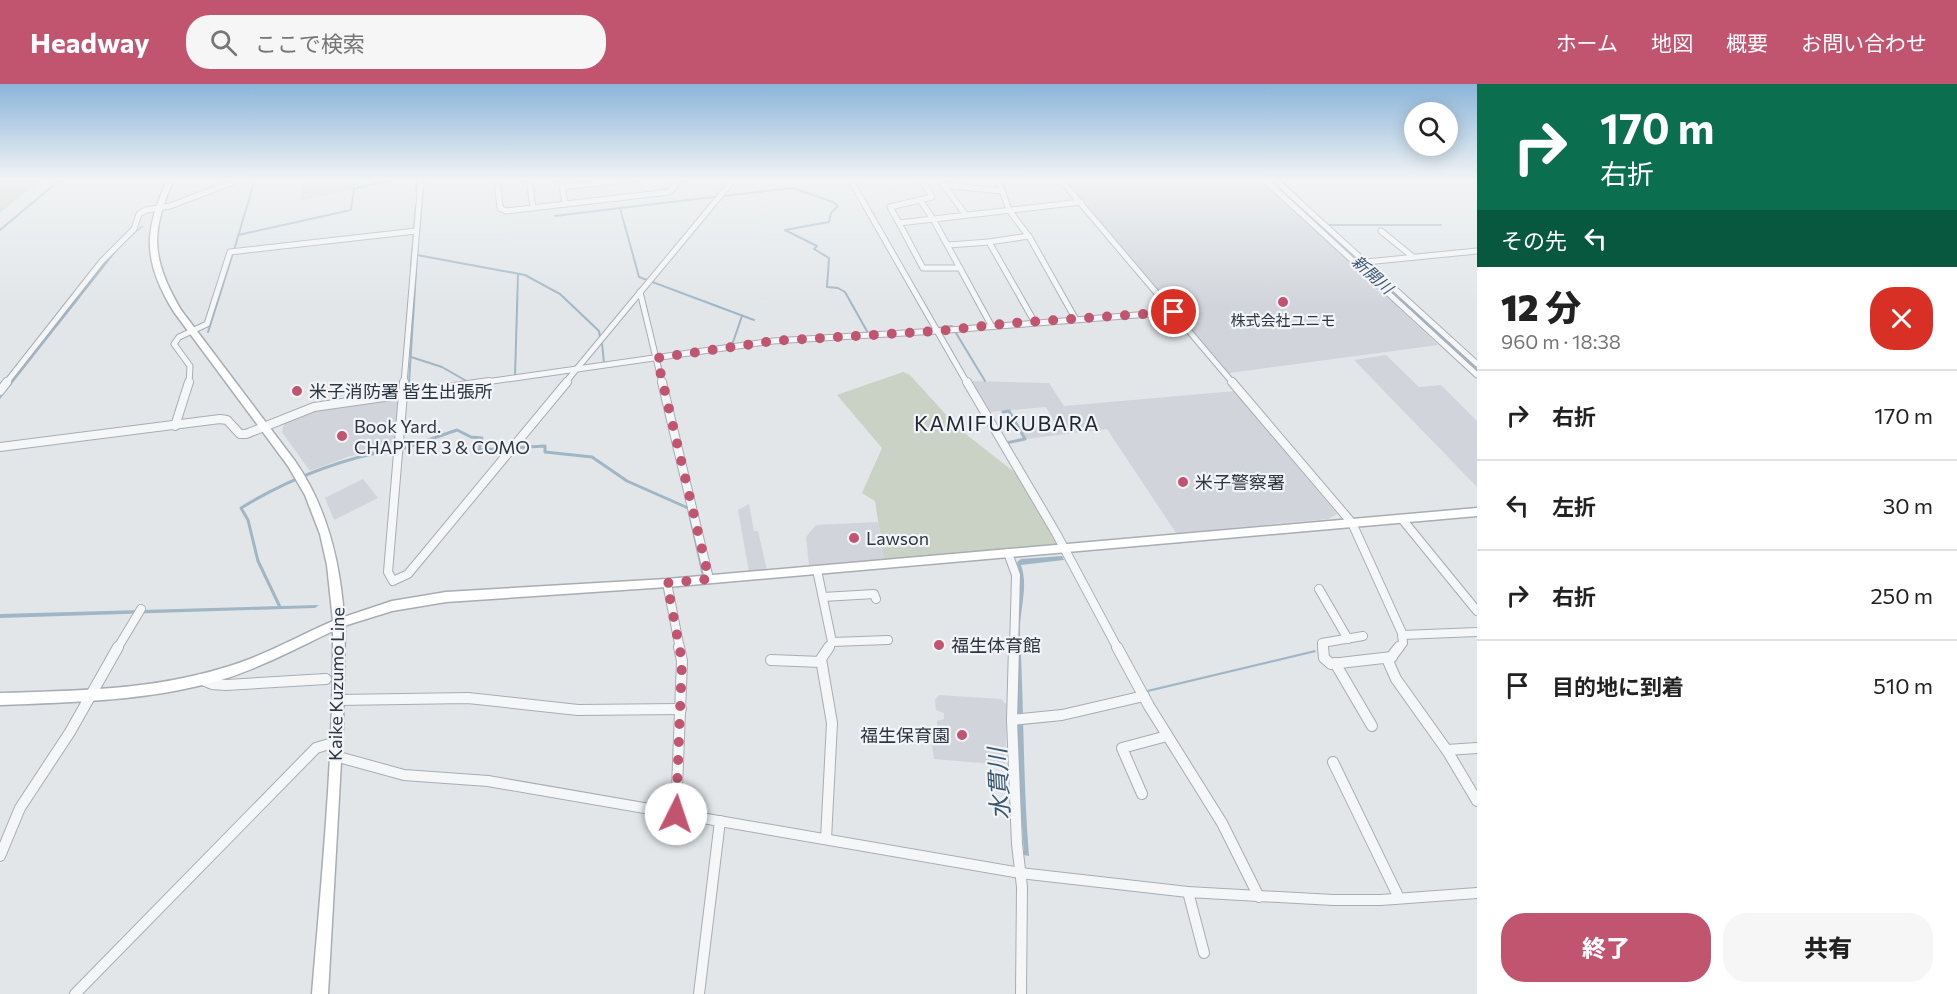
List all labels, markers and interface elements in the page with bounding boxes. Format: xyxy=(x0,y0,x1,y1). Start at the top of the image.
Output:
search box xyxy=(186,15,606,69)
text: Headway xyxy=(30,25,150,59)
icon: search xyxy=(207,26,240,59)
text: ここで検索 xyxy=(255,30,365,57)
text: ホーム xyxy=(1556,30,1618,55)
text: 地図 xyxy=(1651,30,1693,55)
text: 概要 xyxy=(1726,30,1768,55)
text: お問い合わせ xyxy=(1801,30,1927,55)
text: 170 m xyxy=(1600,101,1714,153)
map controls xyxy=(1404,102,1458,156)
button: search xyxy=(1404,102,1458,156)
icon: right xyxy=(1501,108,1579,186)
text: 右折 xyxy=(1600,157,1654,190)
icon: left xyxy=(1579,222,1612,255)
text: その先 xyxy=(1501,227,1567,254)
water label: 新開川 xyxy=(1349,251,1399,298)
text: 12 分 xyxy=(1501,284,1581,328)
pin xyxy=(1148,286,1199,337)
button: close xyxy=(1870,287,1933,350)
icon: arrive xyxy=(1157,295,1190,328)
marker: 株式会社ユニモ xyxy=(1276,295,1290,309)
place label: 株式会社ユニモ xyxy=(1230,311,1336,329)
text: 960 m · 18:38 xyxy=(1501,329,1621,353)
place label: 米子消防署 皆生出張所 xyxy=(309,380,492,402)
marker: 米子消防署 皆生出張所 xyxy=(290,384,304,398)
icon: right xyxy=(1501,399,1534,432)
text: 170 m xyxy=(1874,402,1933,429)
text: 右折 xyxy=(1552,403,1596,430)
district label: KAMIFUKUBARA xyxy=(914,410,1100,435)
place label: Book Yard. CHAPTER 3 & COMO xyxy=(354,415,530,458)
marker: Book Yard. CHAPTER 3 & COMO xyxy=(335,429,349,443)
place label: 米子警察署 xyxy=(1195,471,1285,493)
marker: 米子警察署 xyxy=(1176,475,1190,489)
icon: left xyxy=(1501,489,1534,522)
text: 30 m xyxy=(1883,492,1933,519)
text: 左折 xyxy=(1552,493,1596,520)
place label: Lawson xyxy=(866,527,929,549)
marker: Lawson xyxy=(847,531,861,545)
icon: right xyxy=(1501,579,1534,612)
text: 250 m xyxy=(1870,582,1933,609)
text: 右折 xyxy=(1552,583,1596,610)
street label: Kaike Kuzumo Line xyxy=(324,607,348,761)
place label: 福生体育館 xyxy=(951,634,1041,656)
marker: 福生体育館 xyxy=(932,638,946,652)
icon: arrive xyxy=(1501,669,1534,702)
text: 510 m xyxy=(1873,672,1933,699)
text: 目的地に到着 xyxy=(1552,673,1684,700)
place label: 福生保育園 xyxy=(860,724,950,746)
marker: 福生保育園 xyxy=(955,728,969,742)
water label: 水貫川 xyxy=(981,744,1014,821)
position arrow xyxy=(644,782,708,846)
button: 終了 xyxy=(1501,913,1711,982)
button: 共有 xyxy=(1723,913,1933,982)

